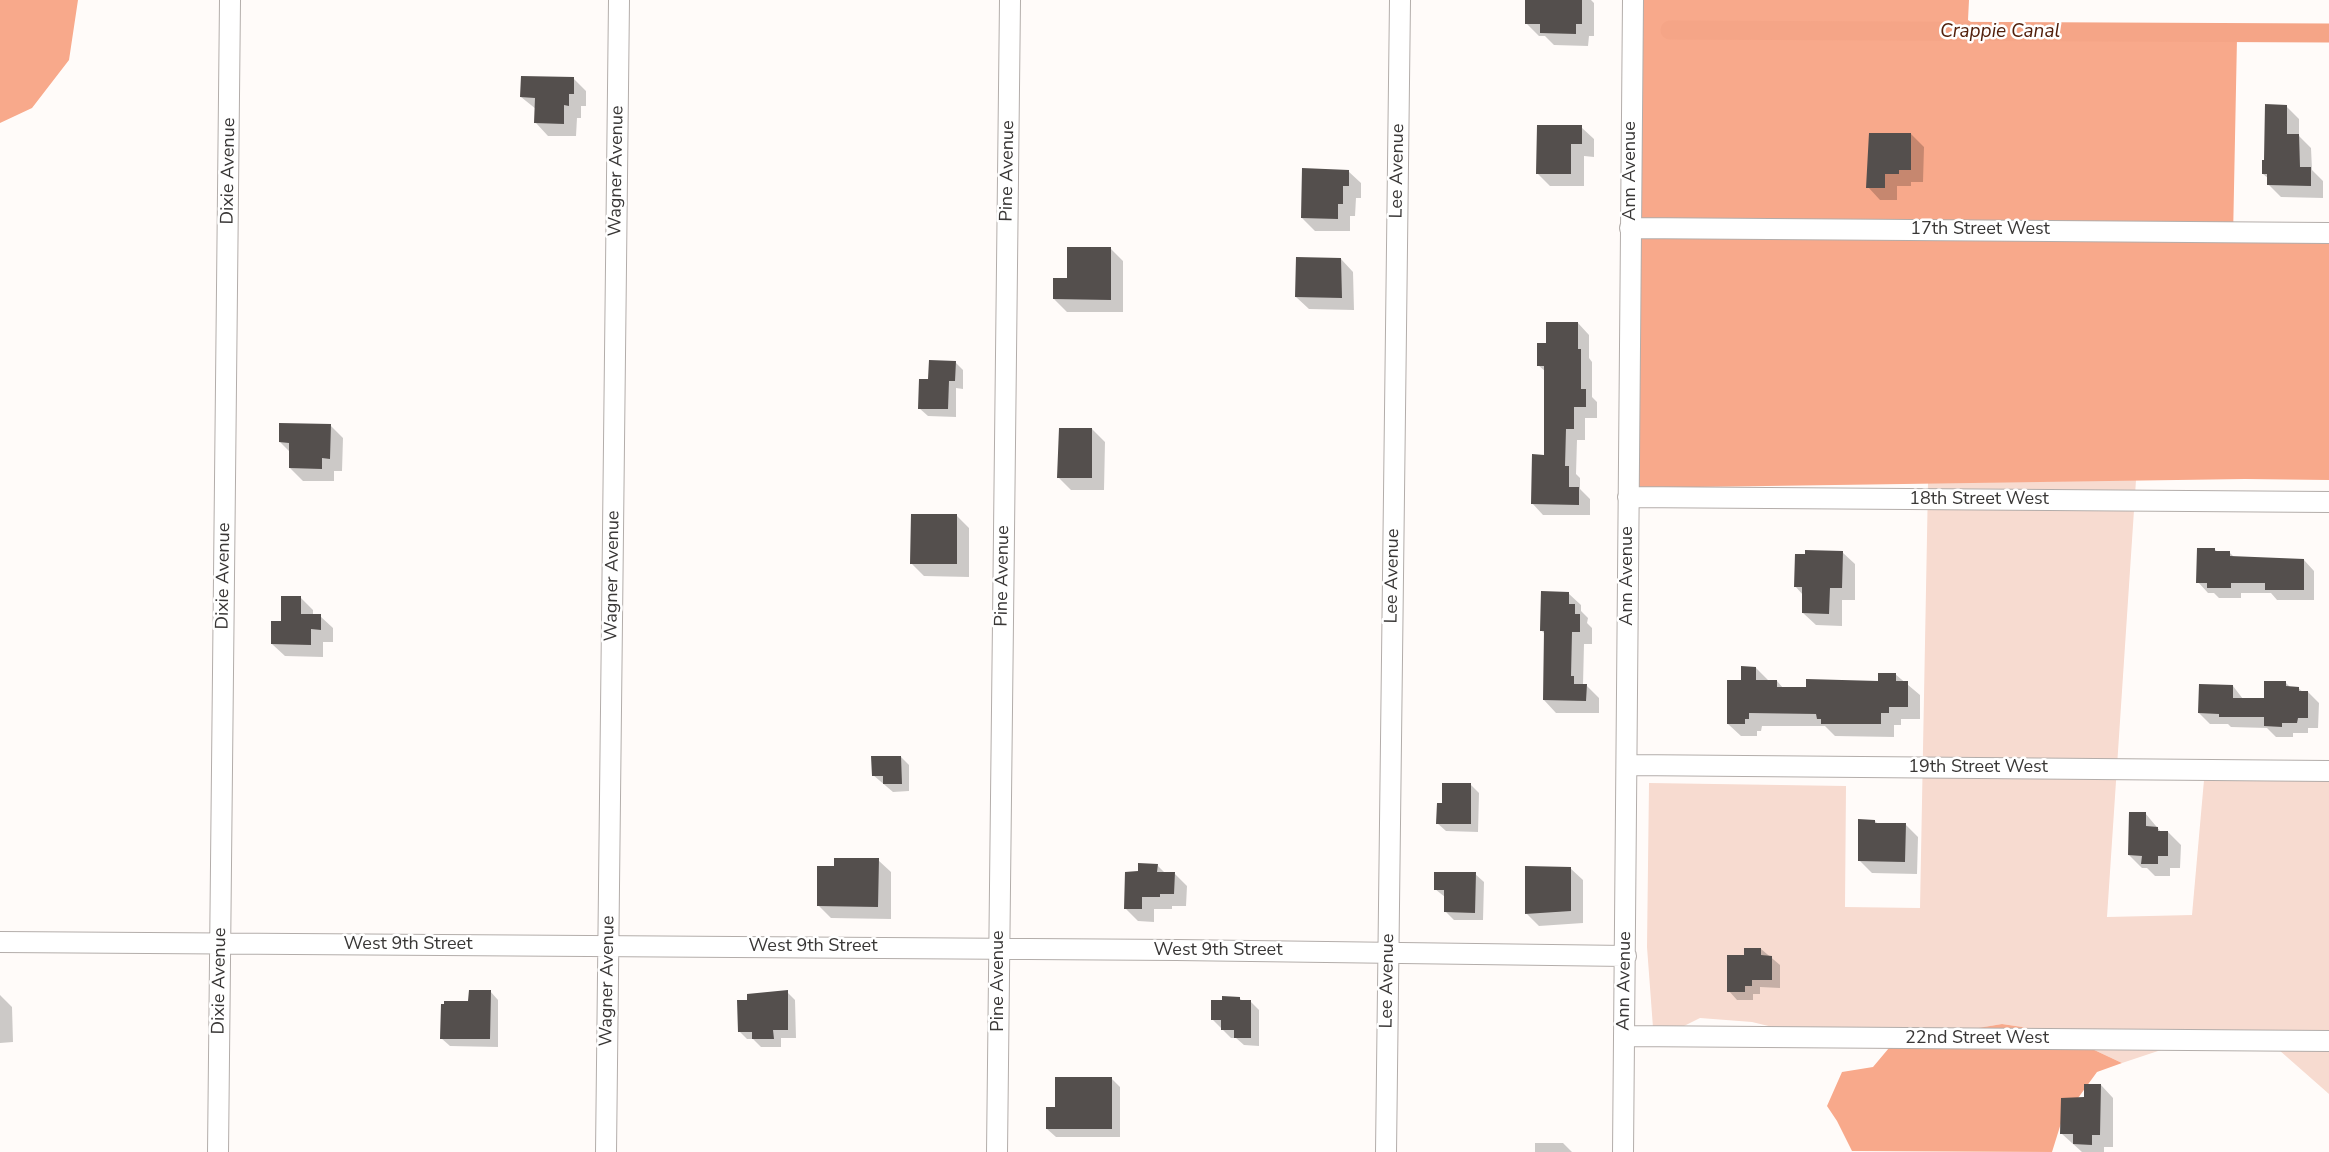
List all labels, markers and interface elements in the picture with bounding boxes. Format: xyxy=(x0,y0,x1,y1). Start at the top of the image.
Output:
water label: Crappie Canal xyxy=(1940,21,2060,43)
street label: Wagner Avenue xyxy=(605,105,629,237)
street label: Dixie Avenue xyxy=(217,118,241,224)
street label: Pine Avenue xyxy=(996,120,1020,222)
street label: Ann Avenue xyxy=(1620,121,1642,221)
street label: Lee Avenue xyxy=(1386,123,1410,219)
street label: 17th Street West xyxy=(1910,219,2050,241)
street label: 18th Street West xyxy=(1909,489,2049,511)
street label: Wagner Avenue xyxy=(601,510,625,642)
street label: Dixie Avenue xyxy=(212,523,236,629)
street label: Pine Avenue xyxy=(991,525,1015,627)
street label: Ann Avenue xyxy=(1617,526,1639,626)
street label: Lee Avenue xyxy=(1381,528,1405,624)
street label: 19th Street West xyxy=(1908,757,2048,779)
street label: Wagner Avenue xyxy=(596,915,620,1047)
street label: Dixie Avenue xyxy=(208,928,232,1034)
street label: Pine Avenue xyxy=(988,930,1010,1032)
street label: Ann Avenue xyxy=(1613,931,1637,1031)
street label: Lee Avenue xyxy=(1376,933,1400,1029)
street label: West 9th Street xyxy=(344,934,472,956)
street label: West 9th Street xyxy=(749,936,877,958)
street label: West 9th Street xyxy=(1154,940,1282,962)
street label: 22nd Street West xyxy=(1905,1028,2049,1050)

